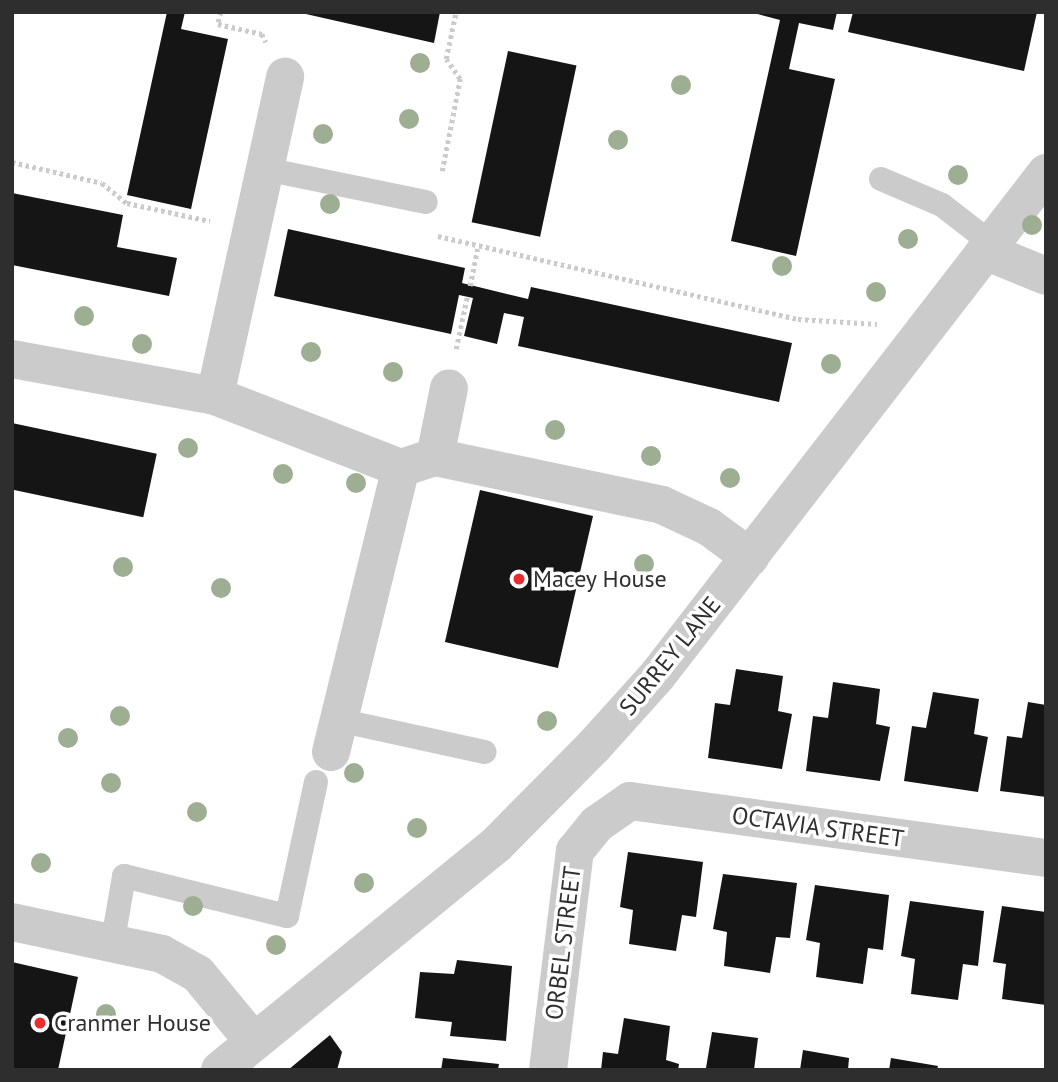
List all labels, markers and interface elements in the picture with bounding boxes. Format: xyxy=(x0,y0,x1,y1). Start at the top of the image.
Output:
place label: Macey House xyxy=(533,565,668,593)
marker: Macey House xyxy=(511,571,527,587)
street label: SURREY LANE xyxy=(613,591,727,721)
street label: OCTAVIA STREET xyxy=(730,801,906,853)
street label: ORBEL STREET xyxy=(539,864,587,1022)
place label: Cranmer House xyxy=(54,1009,211,1037)
marker: Cranmer House xyxy=(32,1015,48,1031)

